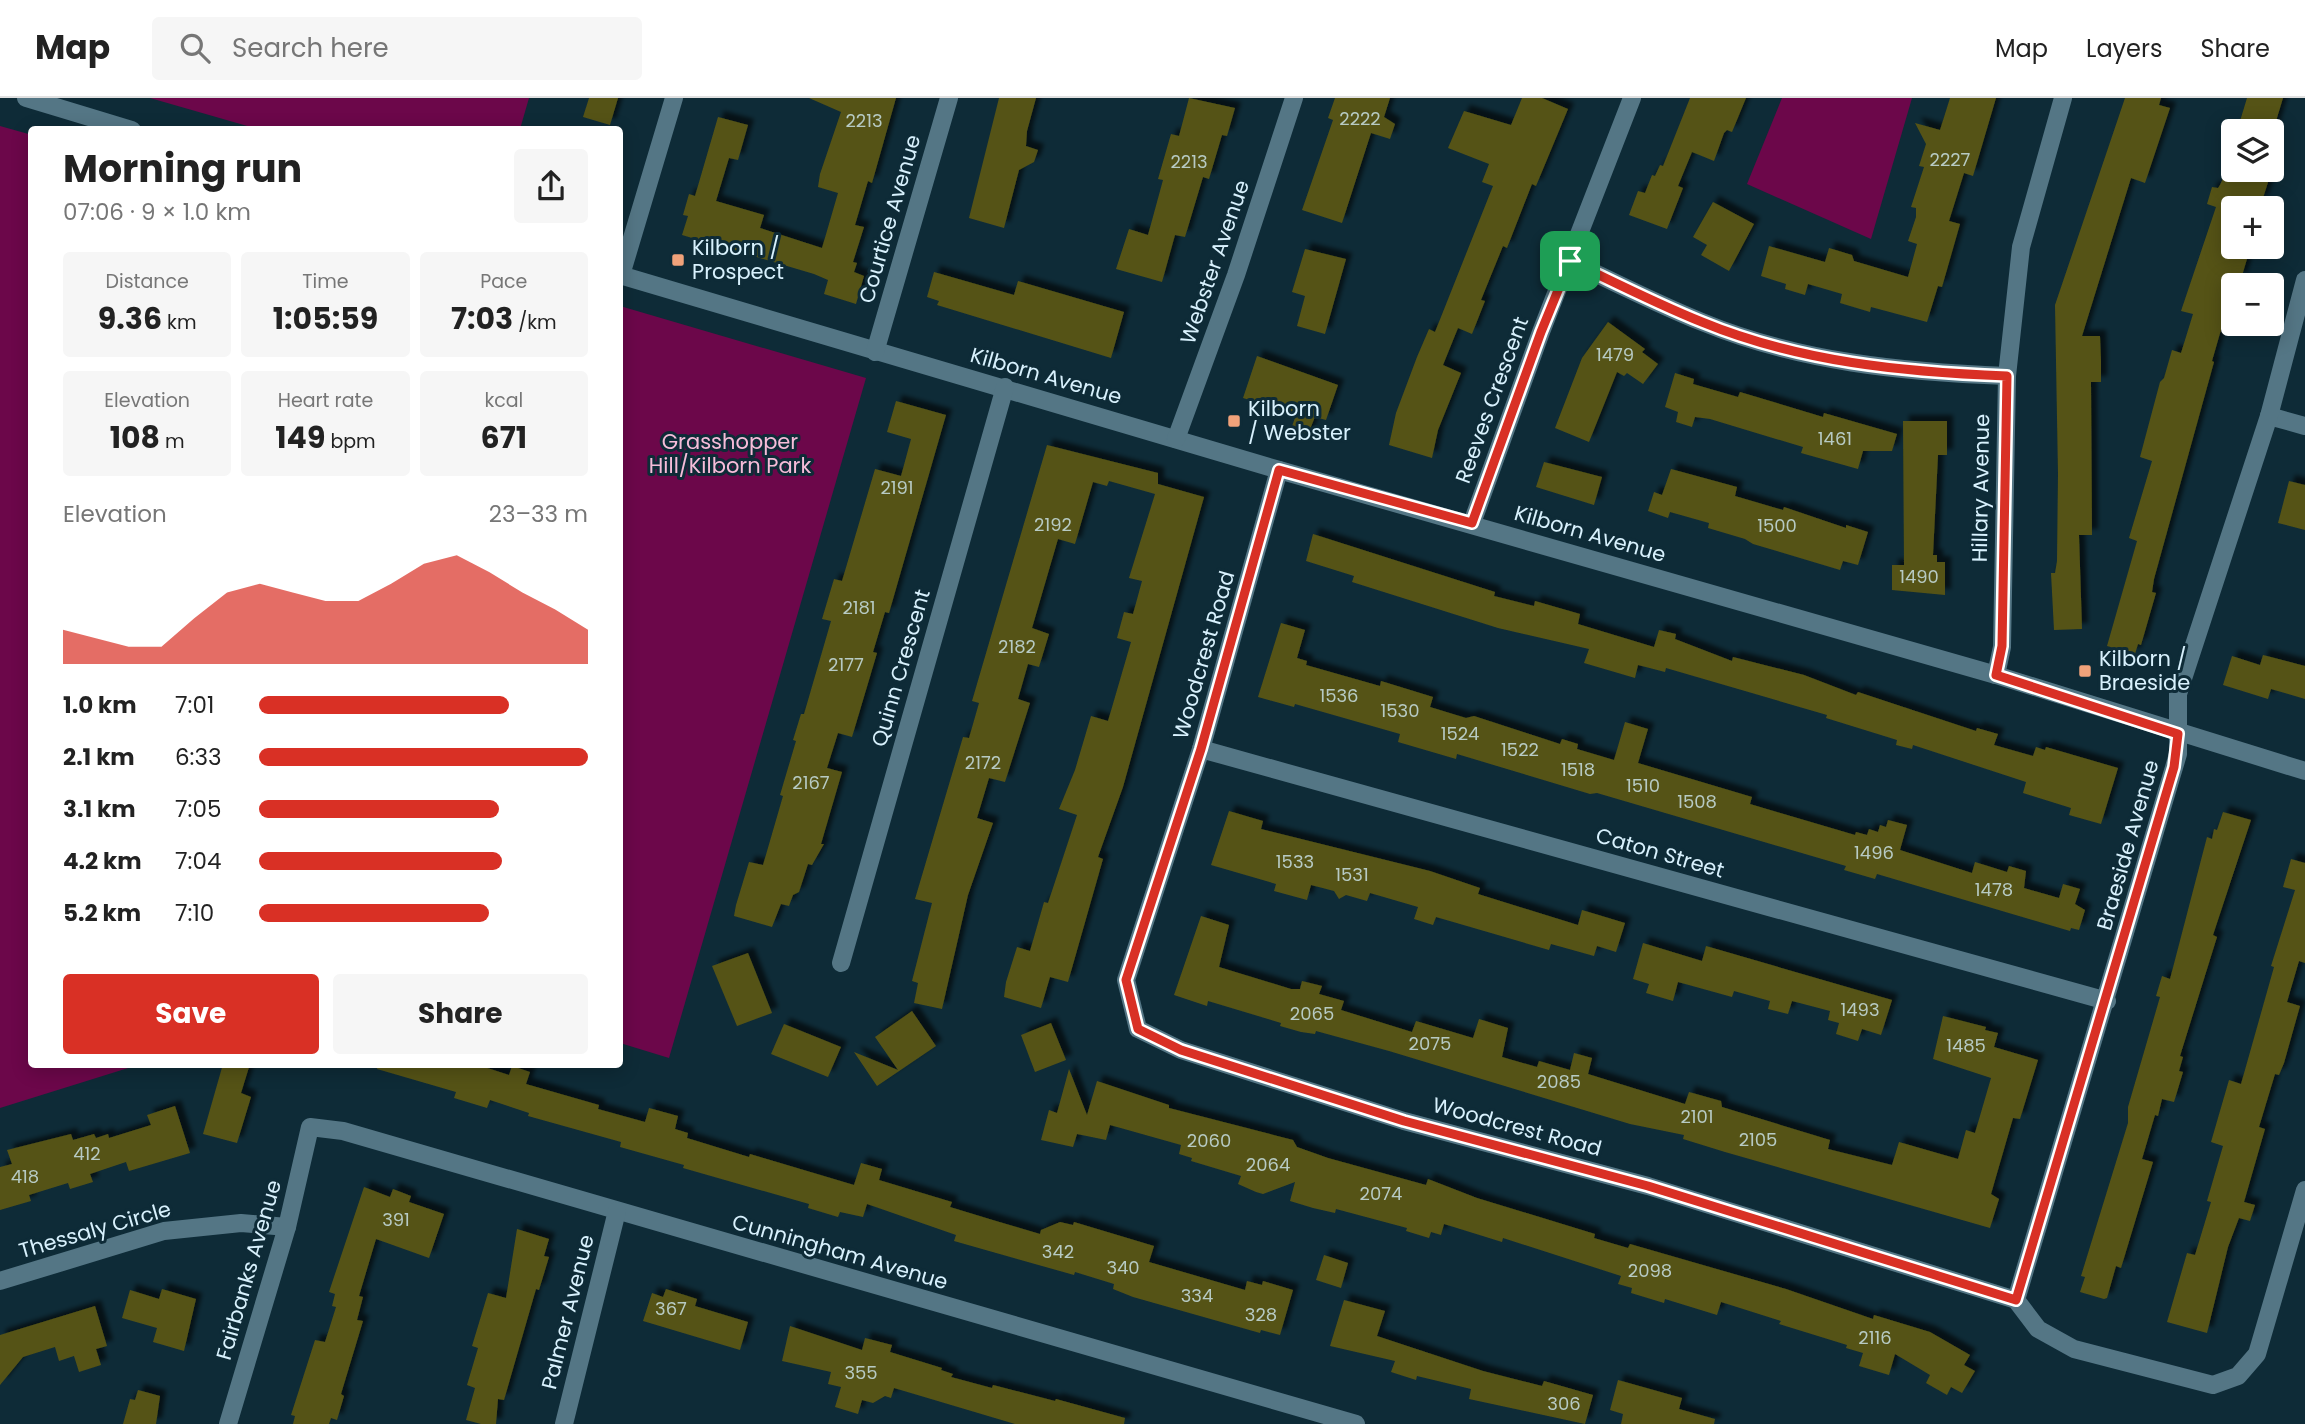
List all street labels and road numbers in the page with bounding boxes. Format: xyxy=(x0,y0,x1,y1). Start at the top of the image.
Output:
street label: Courtice Avenue xyxy=(852,131,927,306)
street label: Webster Avenue xyxy=(1173,176,1256,348)
street label: Reeves Crescent xyxy=(1448,313,1535,487)
street label: Kilborn Avenue xyxy=(967,340,1125,411)
street label: Hillary Avenue xyxy=(1965,414,1996,562)
street label: Kilborn Avenue xyxy=(1511,498,1669,569)
street label: Woodcrest Road xyxy=(1166,567,1241,742)
street label: Quinn Crescent xyxy=(864,586,937,750)
street label: Braeside Avenue xyxy=(2089,756,2166,933)
street label: Caton Street xyxy=(1593,820,1728,885)
street label: Woodcrest Road xyxy=(1429,1090,1605,1163)
street label: Fairbanks Avenue xyxy=(209,1177,288,1363)
street label: Thessaly Circle xyxy=(16,1194,174,1265)
street label: Cunningham Avenue xyxy=(729,1207,951,1296)
street label: Palmer Avenue xyxy=(534,1231,601,1392)

